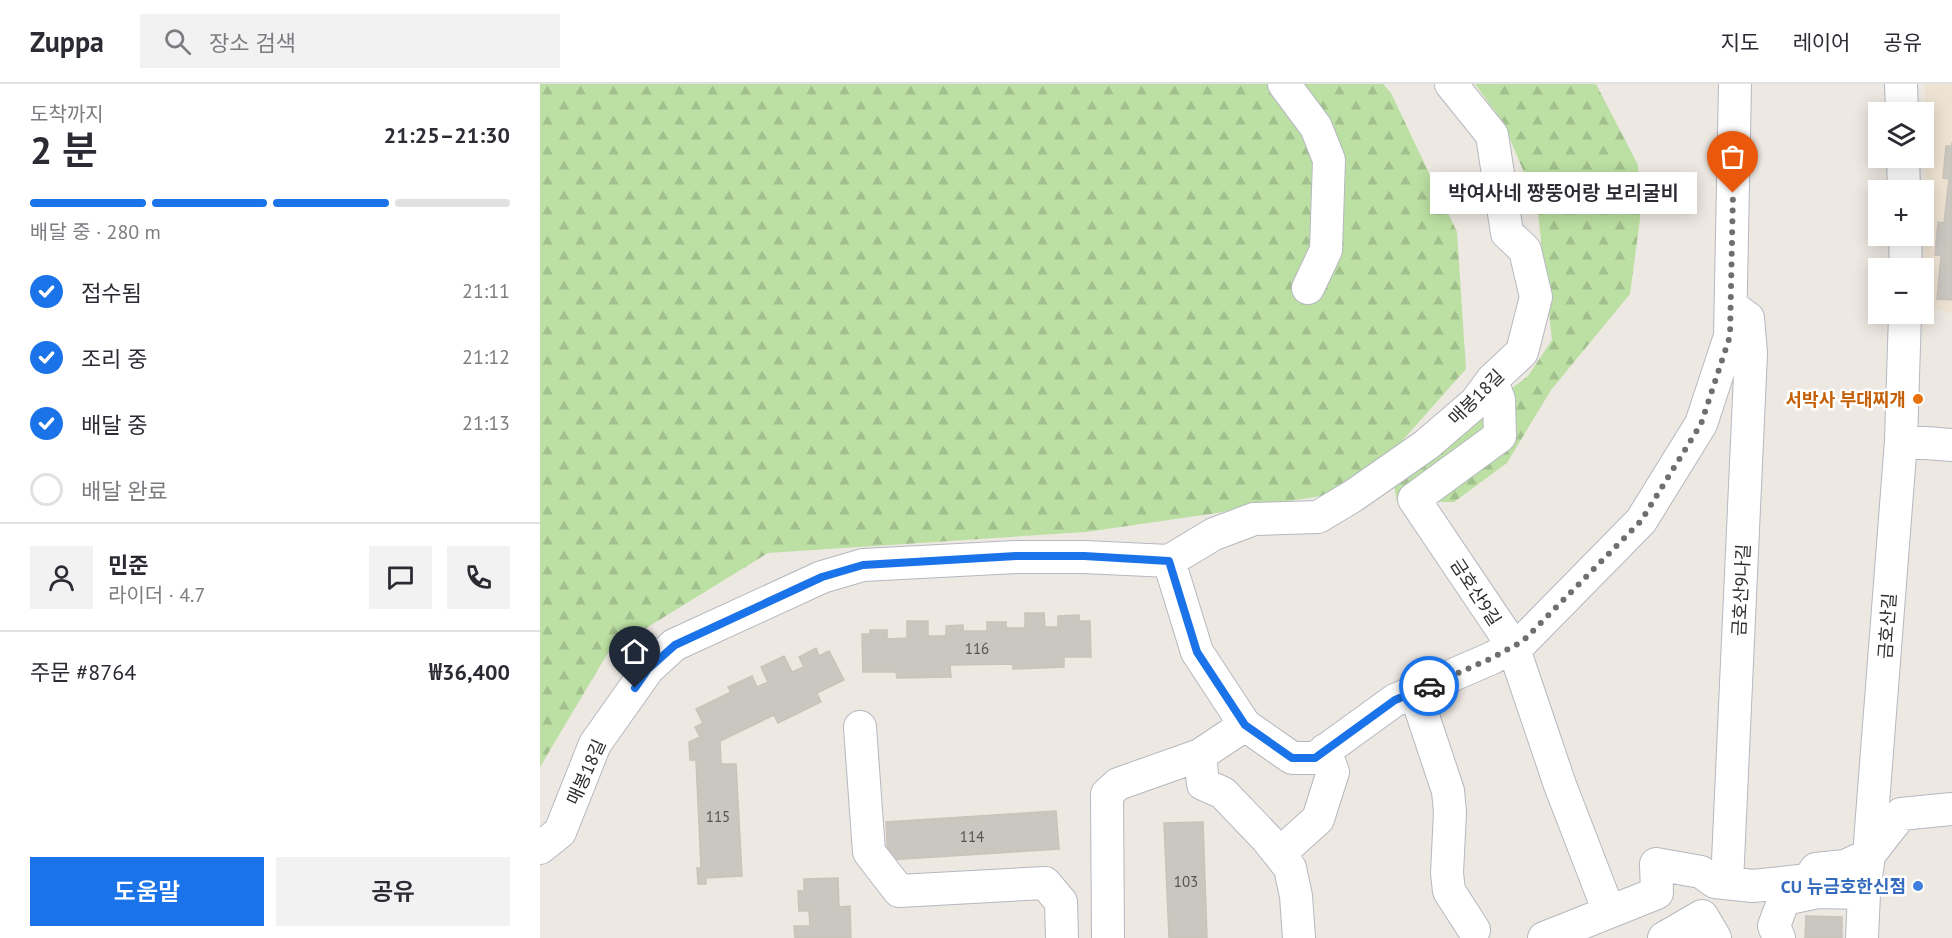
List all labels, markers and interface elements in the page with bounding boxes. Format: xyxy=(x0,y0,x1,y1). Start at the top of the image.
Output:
search box xyxy=(140,14,560,68)
text: Zuppa xyxy=(30,23,104,60)
icon: search xyxy=(161,25,194,58)
text: 장소 검색 xyxy=(209,29,296,57)
text: 지도 xyxy=(1721,29,1759,56)
text: 레이어 xyxy=(1792,29,1850,56)
text: 공유 xyxy=(1883,29,1922,56)
text: 도착까지 xyxy=(30,101,104,127)
map controls xyxy=(1868,102,1934,324)
button: layers xyxy=(1868,102,1934,168)
text: 21:25–21:30 xyxy=(384,121,510,149)
text: 2 분 xyxy=(30,124,98,175)
pin xyxy=(1707,131,1758,193)
icon: bag xyxy=(1716,140,1749,173)
callout: 박여사네 짱뚱어랑 보리굴비 xyxy=(1430,172,1697,214)
text: 박여사네 짱뚱어랑 보리굴비 xyxy=(1448,180,1679,206)
button: + xyxy=(1868,180,1934,246)
text: 배달 중 · 280 m xyxy=(30,219,161,245)
button: − xyxy=(1868,258,1934,324)
icon: check xyxy=(30,275,63,308)
text: 21:11 xyxy=(462,278,510,304)
text: 접수됨 xyxy=(81,279,142,307)
icon: check xyxy=(30,341,63,374)
text: 21:12 xyxy=(462,344,510,370)
text: 조리 중 xyxy=(81,345,148,373)
street label: 매봉18길 xyxy=(1443,364,1509,430)
place label: 서박사 부대찌개 xyxy=(1786,388,1906,411)
marker: 서박사 부대찌개 xyxy=(1911,392,1925,406)
icon: check xyxy=(30,407,63,440)
text: 21:13 xyxy=(462,410,510,436)
text: 배달 중 xyxy=(81,411,148,439)
text: 배달 완료 xyxy=(81,477,168,505)
street label: 금호산9나길 xyxy=(1727,543,1755,637)
button: person xyxy=(30,546,93,609)
button: chat xyxy=(369,546,432,609)
button: phone xyxy=(447,546,510,609)
text: 민준 xyxy=(108,551,148,579)
street label: 금호산9길 xyxy=(1446,554,1506,630)
text: 라이더 · 4.7 xyxy=(108,582,205,608)
street label: 금호산길 xyxy=(1873,592,1901,660)
pin xyxy=(609,626,660,688)
icon: home xyxy=(618,635,651,668)
house number: 116 xyxy=(965,639,989,658)
courier xyxy=(1399,656,1459,716)
text: 주문 #8764 xyxy=(30,658,136,686)
text: ₩36,400 xyxy=(429,658,510,686)
icon: car xyxy=(1413,670,1446,703)
street label: 매봉18길 xyxy=(561,736,611,808)
house number: 115 xyxy=(706,807,730,826)
house number: 114 xyxy=(960,827,984,846)
button: 도움말 xyxy=(30,857,264,926)
button: 공유 xyxy=(276,857,510,926)
house number: 103 xyxy=(1174,872,1198,891)
place label: CU 뉴금호한신점 xyxy=(1781,875,1906,898)
marker: CU 뉴금호한신점 xyxy=(1911,879,1925,893)

